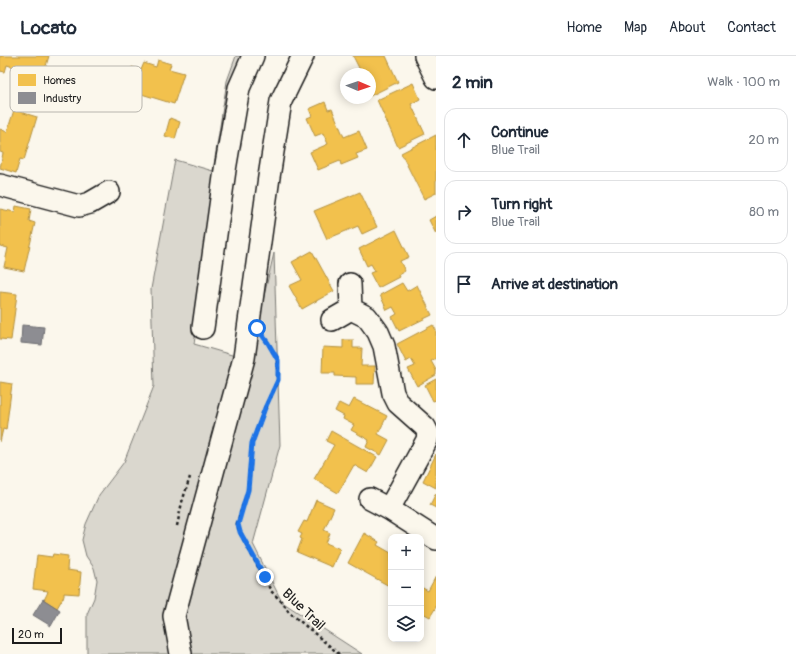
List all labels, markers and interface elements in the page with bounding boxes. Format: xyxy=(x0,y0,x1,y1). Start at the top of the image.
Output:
text: Locato xyxy=(20,16,77,40)
text: Home xyxy=(567,19,602,36)
text: Map xyxy=(624,19,647,36)
text: About xyxy=(669,19,705,36)
text: Contact xyxy=(727,19,776,36)
legend xyxy=(10,66,142,112)
north arrow xyxy=(340,68,376,104)
text: 2 min xyxy=(452,72,493,93)
text: Homes xyxy=(43,74,76,87)
text: Walk · 100 m xyxy=(707,74,780,90)
text: Industry xyxy=(43,92,82,105)
text: Continue xyxy=(491,123,549,142)
icon: ahead xyxy=(453,129,475,151)
text: 20 m xyxy=(748,132,779,148)
text: Blue Trail xyxy=(491,142,540,158)
text: Turn right xyxy=(491,195,552,214)
icon: right xyxy=(453,201,475,223)
text: 80 m xyxy=(749,204,779,220)
text: Blue Trail xyxy=(491,214,540,230)
icon: arrive xyxy=(453,273,475,295)
text: Arrive at destination xyxy=(491,275,618,294)
route start xyxy=(248,319,266,337)
map controls xyxy=(388,534,424,642)
button: + xyxy=(388,534,424,570)
route end xyxy=(256,568,274,586)
button: − xyxy=(388,570,424,606)
street label: Blue Trail xyxy=(279,585,329,634)
button: layers xyxy=(388,606,424,642)
scale bar xyxy=(12,626,62,645)
text: 20 m xyxy=(18,628,44,641)

